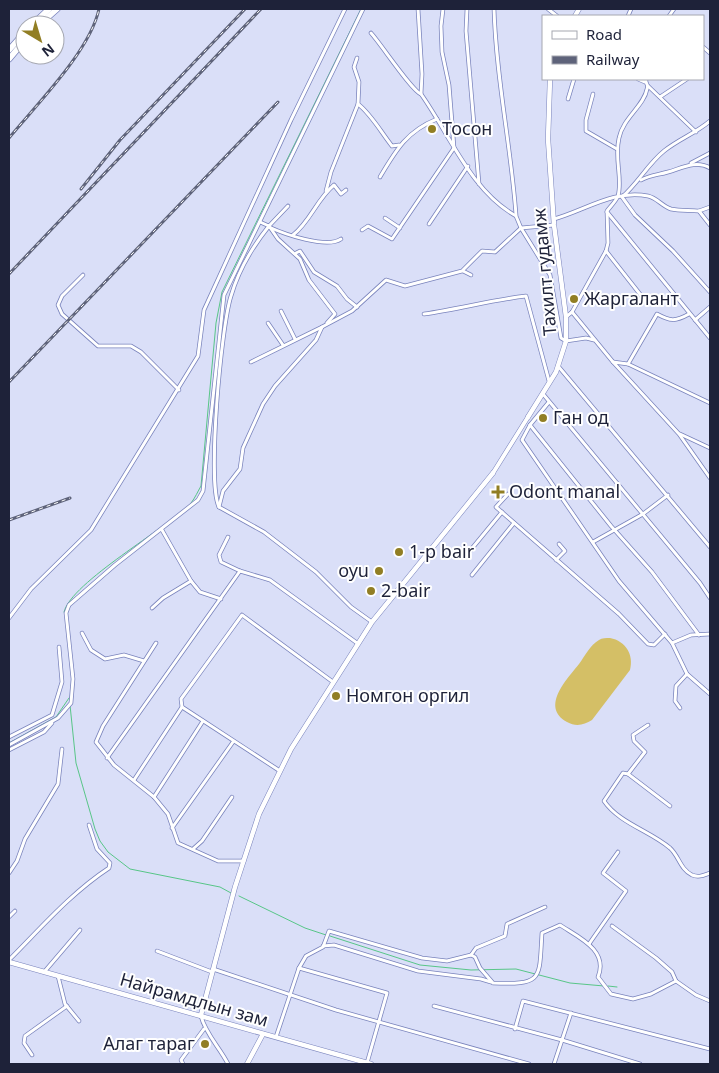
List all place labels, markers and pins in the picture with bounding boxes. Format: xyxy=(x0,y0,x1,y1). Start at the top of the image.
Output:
place label: Тосон xyxy=(442,116,492,140)
marker: Тосон xyxy=(426,123,438,135)
place label: Жаргалант xyxy=(584,286,680,310)
marker: Жаргалант xyxy=(568,293,580,305)
place label: Ган од xyxy=(553,405,609,429)
marker: Ган од xyxy=(537,412,549,424)
place label: Odont manal xyxy=(509,479,620,503)
marker: Odont manal xyxy=(491,485,505,499)
place label: 1-p bair xyxy=(409,539,475,563)
marker: 1-p bair xyxy=(393,546,405,558)
place label: oyu xyxy=(338,558,369,582)
marker: oyu xyxy=(373,565,385,577)
place label: 2-bair xyxy=(381,578,431,602)
marker: 2-bair xyxy=(365,585,377,597)
place label: Номгон оргил xyxy=(346,683,469,707)
marker: Номгон оргил xyxy=(330,690,342,702)
place label: Алаг тараг xyxy=(103,1031,195,1055)
marker: Алаг тараг xyxy=(199,1038,211,1050)

